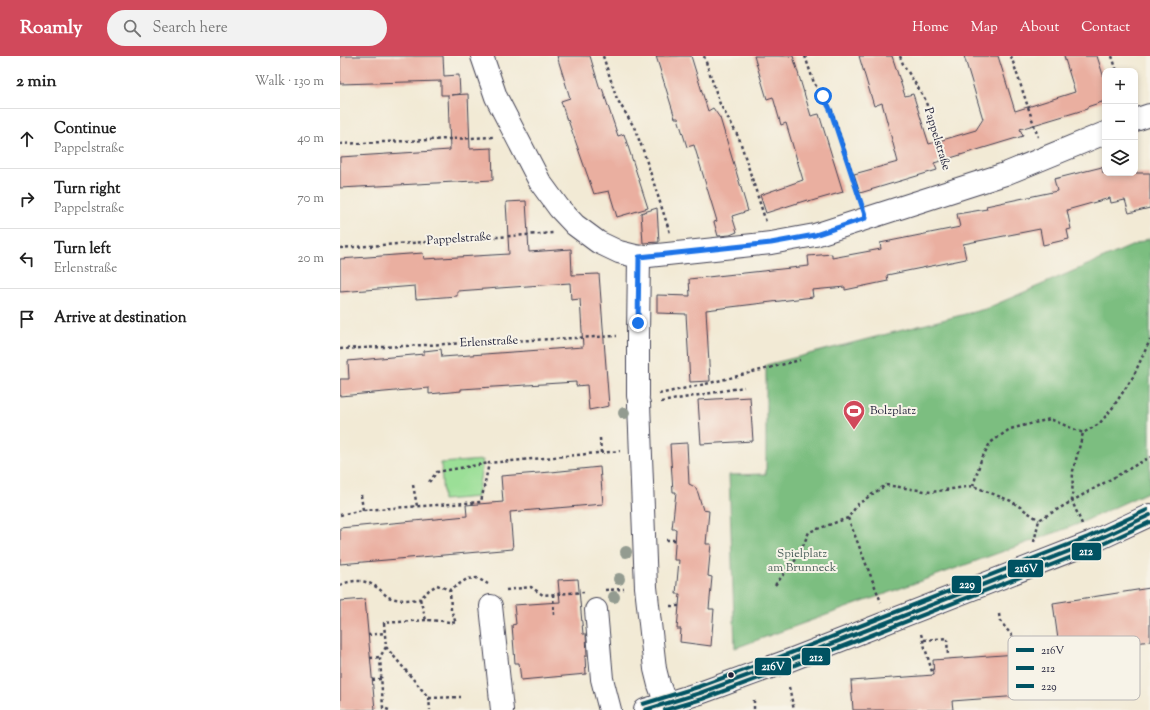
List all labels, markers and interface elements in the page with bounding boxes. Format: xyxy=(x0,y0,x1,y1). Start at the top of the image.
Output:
search box xyxy=(107,10,387,46)
text: Roamly xyxy=(20,15,83,42)
icon: search xyxy=(121,17,143,39)
text: Search here xyxy=(153,18,228,39)
text: Home xyxy=(912,18,949,38)
text: Map xyxy=(971,18,998,38)
text: About xyxy=(1020,18,1059,38)
text: Contact xyxy=(1081,18,1130,38)
map controls xyxy=(1102,68,1138,176)
button: + xyxy=(1102,68,1138,104)
text: 2 min xyxy=(16,70,57,94)
text: Walk · 130 m xyxy=(255,73,324,91)
route start xyxy=(814,87,832,105)
button: − xyxy=(1102,104,1138,140)
street label: Pappelstraße xyxy=(919,105,955,173)
text: Continue xyxy=(54,119,116,140)
icon: ahead xyxy=(16,128,38,150)
text: 40 m xyxy=(297,130,324,148)
text: Pappelstraße xyxy=(54,140,124,158)
button: layers xyxy=(1102,140,1138,176)
text: Turn right xyxy=(54,179,120,200)
icon: right xyxy=(16,188,38,210)
text: 70 m xyxy=(297,190,324,208)
text: Pappelstraße xyxy=(54,200,124,218)
street label: Pappelstraße xyxy=(426,228,492,250)
text: Turn left xyxy=(54,239,111,260)
icon: left xyxy=(16,248,38,270)
text: 20 m xyxy=(298,250,324,268)
text: Erlenstraße xyxy=(54,260,117,278)
icon: arrive xyxy=(16,308,38,330)
text: Arrive at destination xyxy=(54,308,187,329)
route end xyxy=(629,314,647,332)
street label: Erlenstraße xyxy=(459,331,519,353)
sports icon: Bolzplatz xyxy=(841,398,867,431)
place label: Bolzplatz xyxy=(870,402,916,420)
line badge: 212 xyxy=(1071,542,1102,561)
text: 212 xyxy=(1079,544,1094,560)
park label: Spielplatz am Brunneck xyxy=(768,545,837,577)
line badge: 216V xyxy=(1007,559,1044,578)
text: 216V xyxy=(1014,561,1038,577)
line badge: 229 xyxy=(951,575,982,594)
text: 229 xyxy=(959,577,975,593)
legend xyxy=(1008,636,1140,700)
text: 216V xyxy=(1041,643,1064,659)
line badge: 212 xyxy=(801,647,831,666)
text: 212 xyxy=(809,650,824,666)
line badge: 216V xyxy=(754,657,792,676)
text: 216V xyxy=(761,659,785,675)
text: 212 xyxy=(1041,661,1055,677)
unlabelled marker xyxy=(726,670,736,680)
text: 229 xyxy=(1041,679,1057,695)

